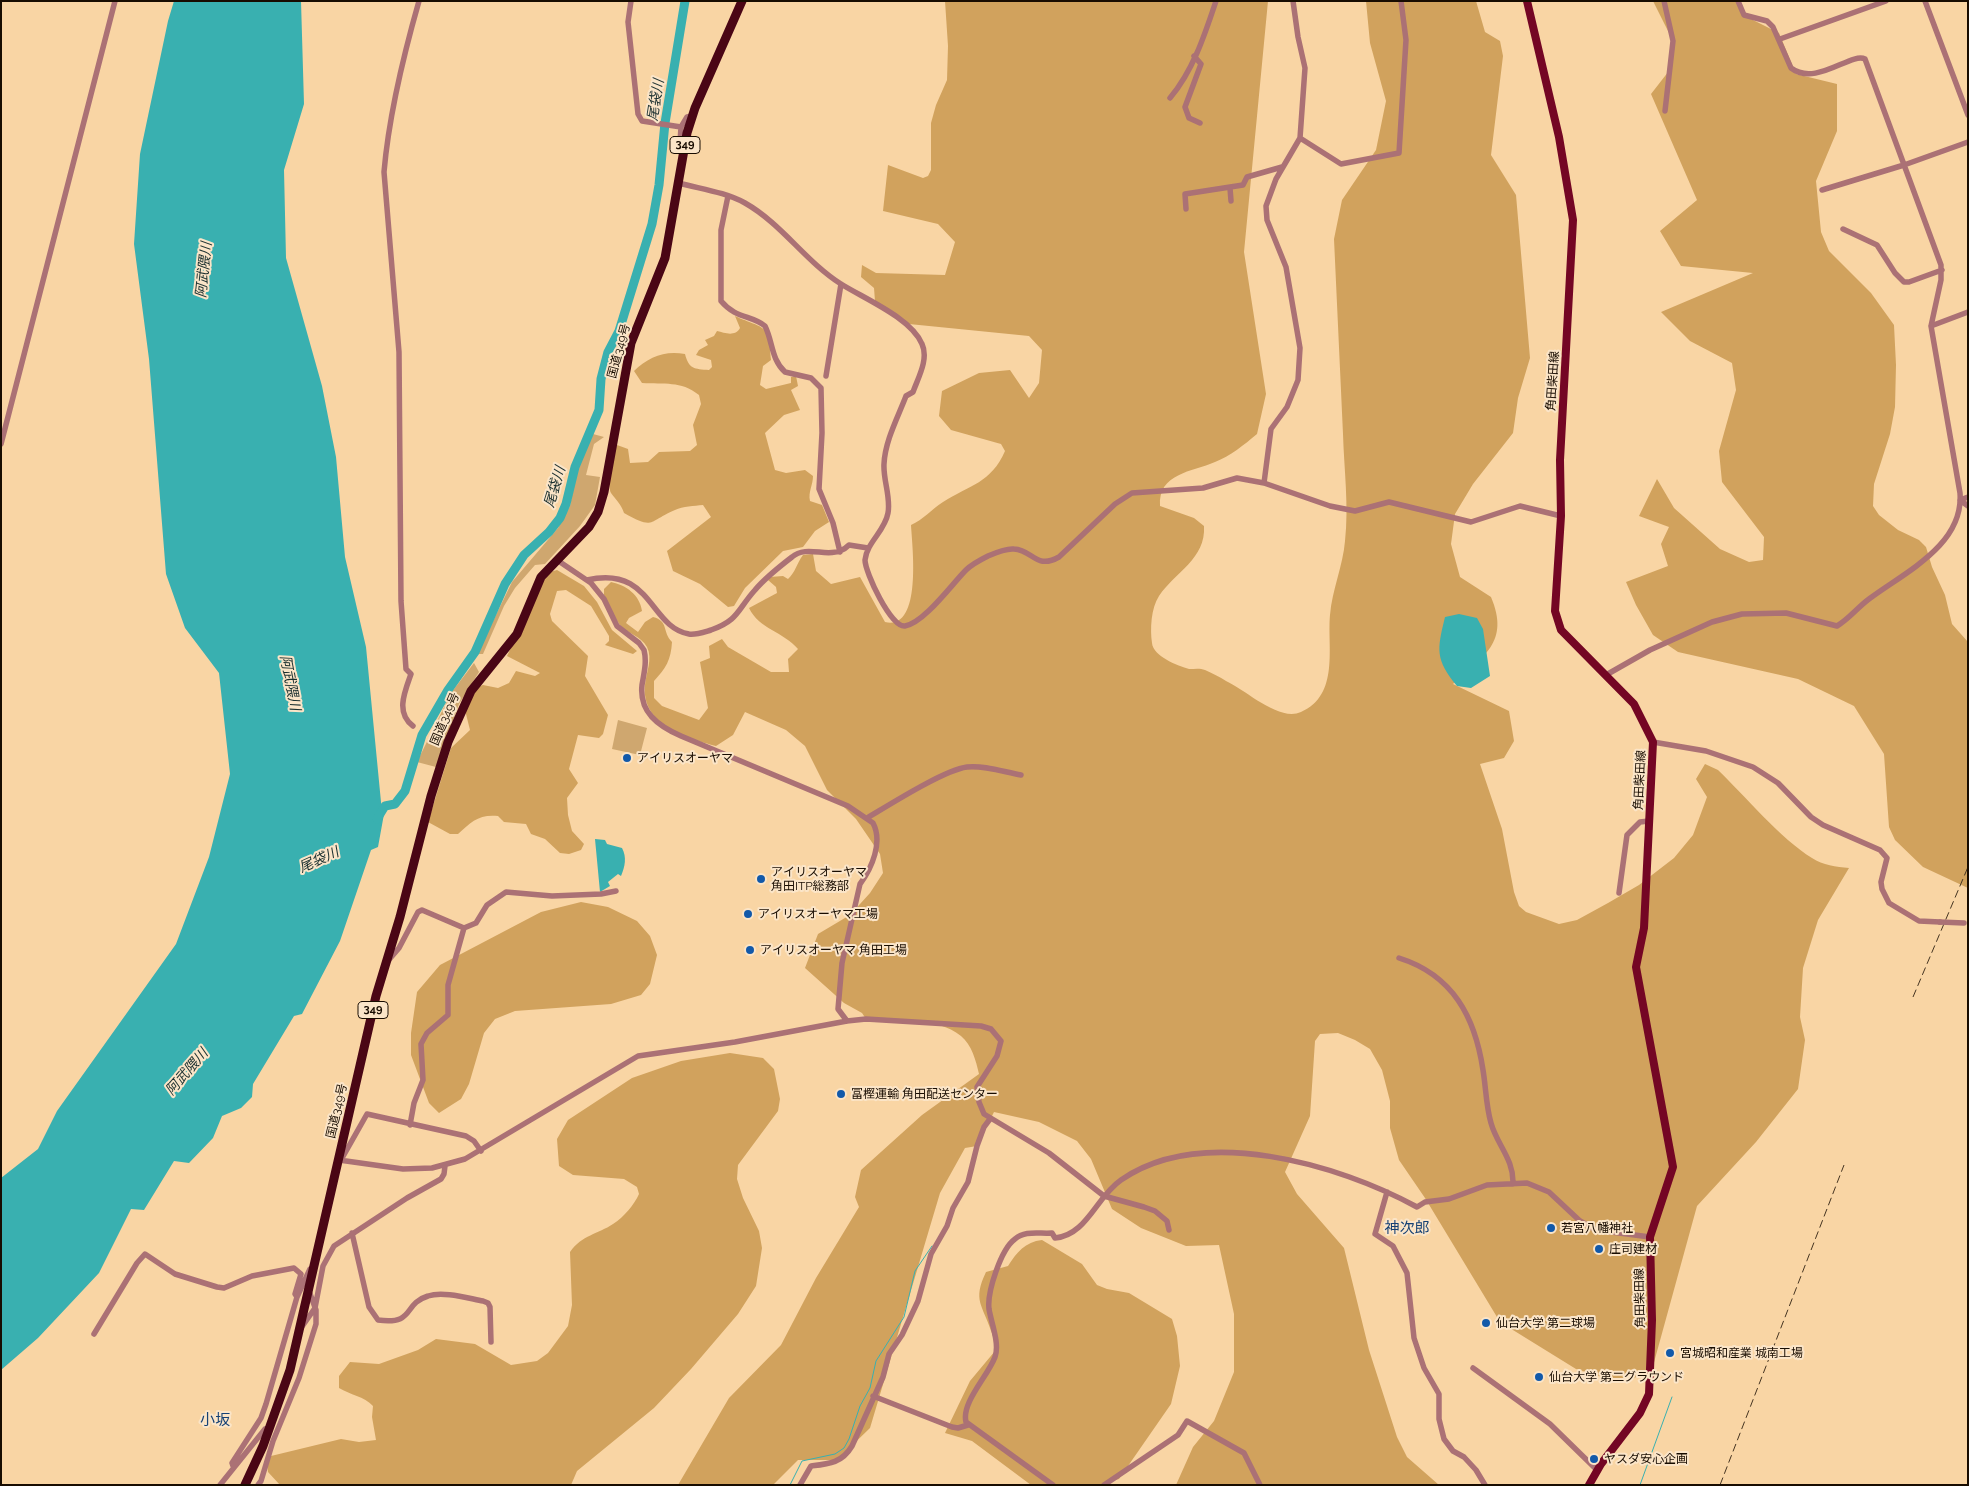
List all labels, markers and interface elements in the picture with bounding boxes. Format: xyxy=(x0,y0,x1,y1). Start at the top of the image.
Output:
water label: 尾袋川 xyxy=(644,78,668,122)
road number: 349 xyxy=(670,136,700,154)
water label: 阿武隈川 xyxy=(193,241,215,299)
street label: 国道349号 xyxy=(605,322,633,380)
street label: 角田柴田線 xyxy=(1544,351,1562,411)
water label: 尾袋川 xyxy=(541,464,569,510)
water label: 阿武隈川 xyxy=(276,654,304,712)
street label: 国道349号 xyxy=(427,690,463,748)
street label: 角田柴田線 xyxy=(1631,750,1649,810)
place label: アイリスオーヤマ xyxy=(637,751,733,765)
marker: アイリスオーヤマ xyxy=(621,752,633,764)
water label: 尾袋川 xyxy=(296,844,342,876)
place label: アイリスオーヤマ 角田ITP総務部 xyxy=(771,865,867,893)
marker: アイリスオーヤマ 角田ITP総務部 xyxy=(755,873,767,885)
place label: アイリスオーヤマ工場 xyxy=(758,907,878,921)
marker: アイリスオーヤマ工場 xyxy=(742,908,754,920)
place label: アイリスオーヤマ 角田工場 xyxy=(760,943,907,957)
marker: アイリスオーヤマ 角田工場 xyxy=(744,944,756,956)
road number: 349 xyxy=(358,1002,388,1018)
water label: 阿武隈川 xyxy=(162,1045,212,1099)
street label: 国道349号 xyxy=(324,1082,350,1140)
place label: 冨樫運輸 角田配送センター xyxy=(851,1087,998,1101)
marker: 冨樫運輸 角田配送センター xyxy=(835,1088,847,1100)
district label: 神次郎 xyxy=(1385,1219,1429,1237)
place label: 若宮八幡神社 xyxy=(1561,1221,1633,1235)
marker: 若宮八幡神社 xyxy=(1545,1222,1557,1234)
place label: 庄司建材 xyxy=(1609,1242,1657,1256)
marker: 庄司建材 xyxy=(1593,1243,1605,1255)
street label: 角田柴田線 xyxy=(1632,1268,1648,1328)
place label: 仙台大学 第二球場 xyxy=(1496,1316,1595,1330)
marker: 仙台大学 第二球場 xyxy=(1480,1317,1492,1329)
place label: 宮城昭和産業 城南工場 xyxy=(1680,1346,1803,1360)
marker: 宮城昭和産業 城南工場 xyxy=(1664,1347,1676,1359)
place label: 仙台大学 第二グラウンド xyxy=(1549,1370,1684,1384)
marker: 仙台大学 第二グラウンド xyxy=(1533,1371,1545,1383)
district label: 小坂 xyxy=(200,1411,230,1429)
place label: ヤスダ安心企画 xyxy=(1604,1452,1688,1466)
marker: ヤスダ安心企画 xyxy=(1588,1453,1600,1465)

